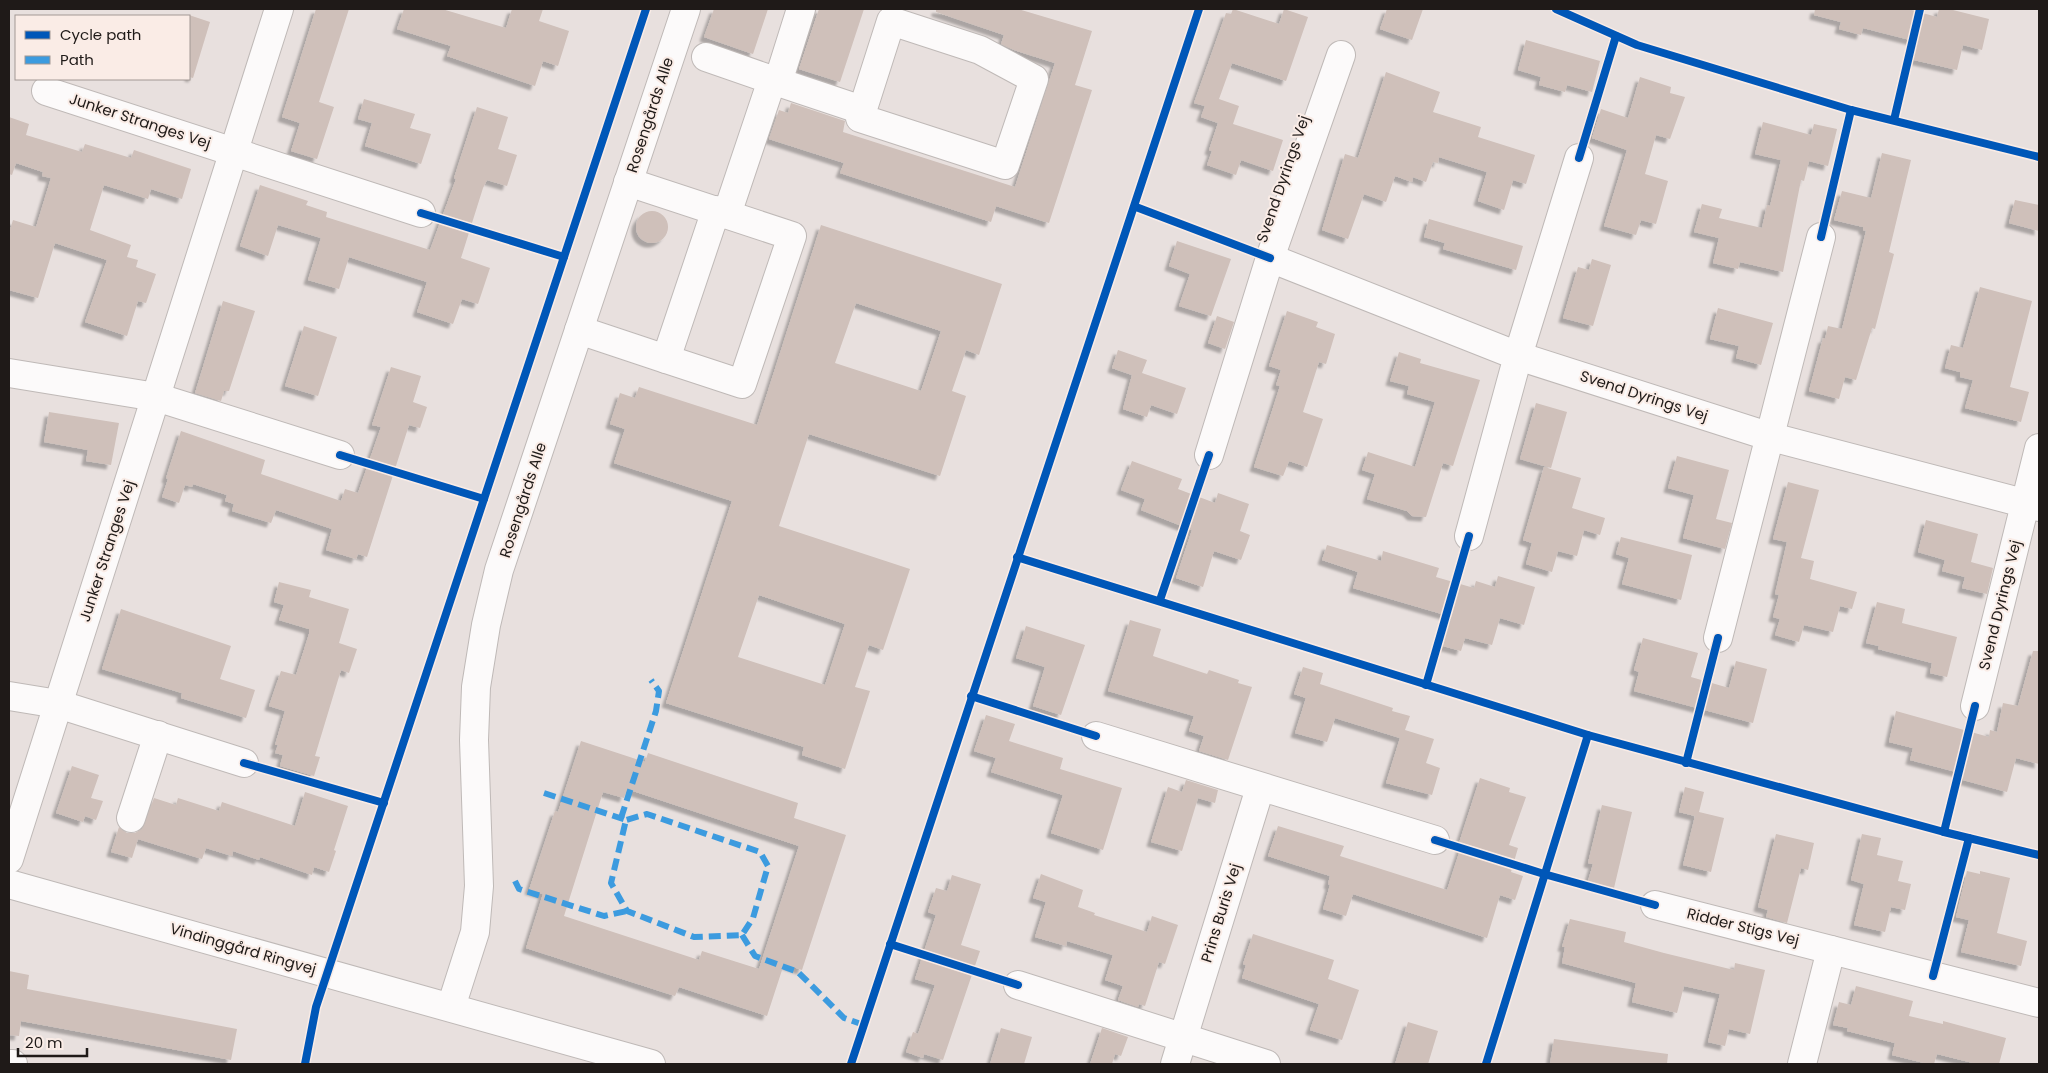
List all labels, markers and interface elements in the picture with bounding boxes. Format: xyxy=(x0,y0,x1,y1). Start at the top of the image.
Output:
legend xyxy=(15,15,190,80)
text: Cycle path xyxy=(60,24,141,45)
text: Path xyxy=(60,49,94,70)
street label: Rosengårds Alle xyxy=(621,54,678,175)
street label: Junker Stranges Vej xyxy=(67,88,214,153)
street label: Svend Dyrings Vej xyxy=(1251,112,1314,245)
street label: Svend Dyrings Vej xyxy=(1578,365,1711,426)
street label: Rosengårds Alle xyxy=(494,439,551,560)
street label: Junker Stranges Vej xyxy=(74,477,139,624)
street label: Svend Dyrings Vej xyxy=(1973,538,2026,672)
street label: Prins Buris Vej xyxy=(1195,861,1246,965)
street label: Ridder Stigs Vej xyxy=(1685,902,1801,951)
street label: Vindinggård Ringvej xyxy=(168,918,319,979)
scale bar xyxy=(18,1026,86,1058)
text: 20 m xyxy=(25,1032,63,1053)

